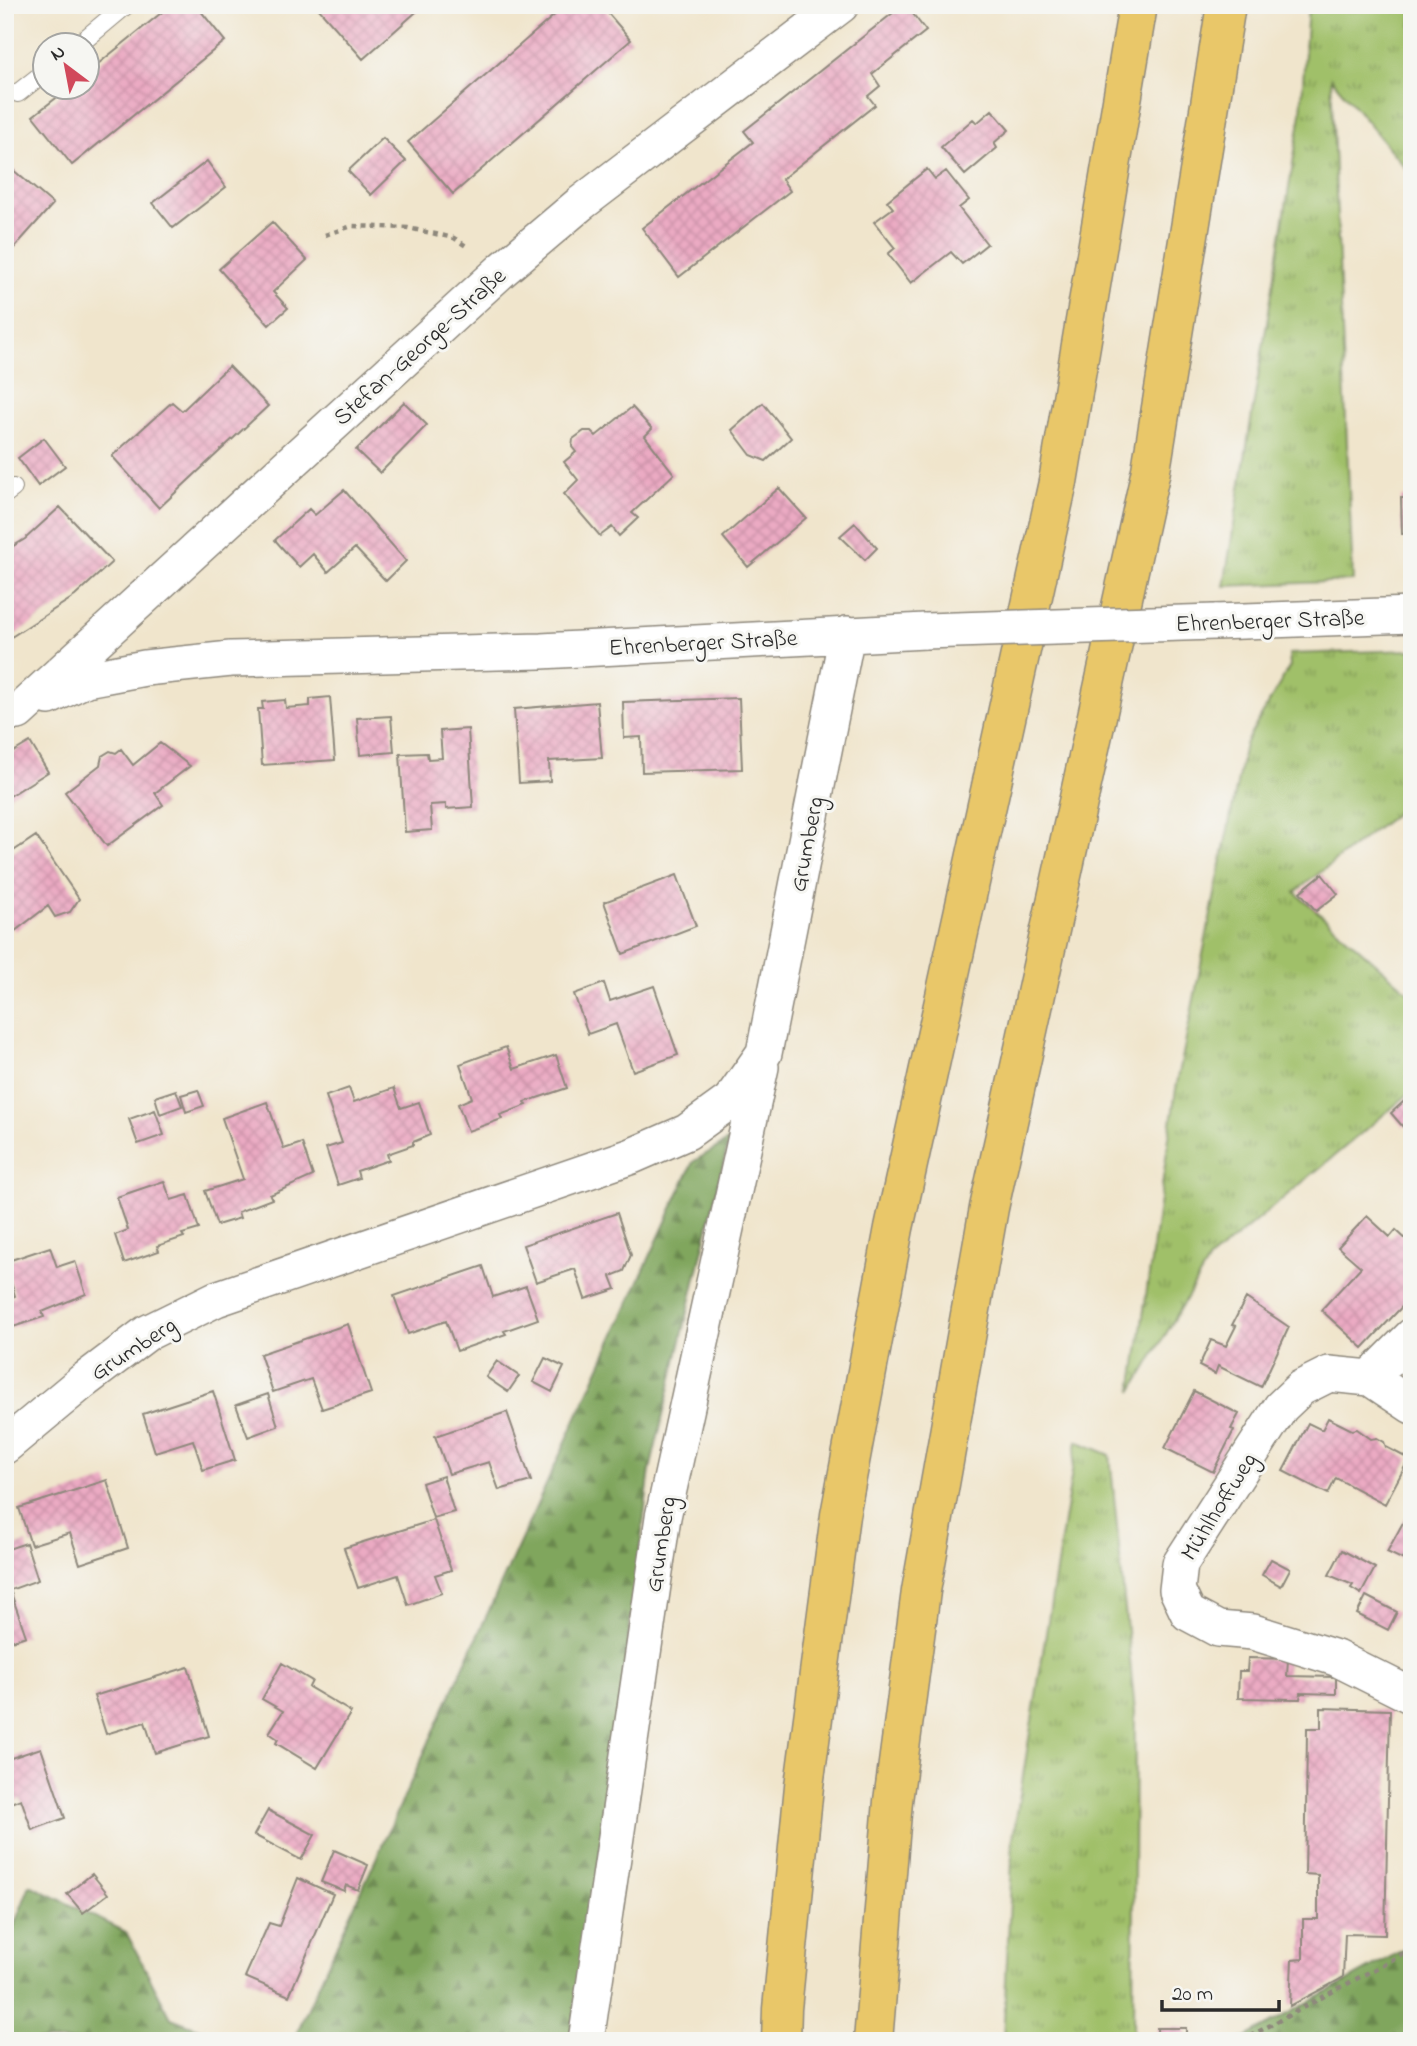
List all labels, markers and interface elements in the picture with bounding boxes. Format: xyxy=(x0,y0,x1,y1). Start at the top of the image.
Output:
north arrow xyxy=(32,32,102,102)
text: N xyxy=(46,39,71,69)
street label: Stefan-George-Straße xyxy=(326,260,515,435)
street label: Ehrenberger Straße xyxy=(1175,602,1365,643)
street label: Ehrenberger Straße xyxy=(608,622,799,667)
street label: Grumberg xyxy=(782,794,835,895)
street label: Grumberg xyxy=(84,1309,184,1391)
street label: Mühlhoffweg xyxy=(1173,1446,1267,1568)
street label: Grumberg xyxy=(638,1494,687,1595)
scale bar xyxy=(1162,1969,1279,2013)
text: 20 m xyxy=(1172,1980,1213,2010)

